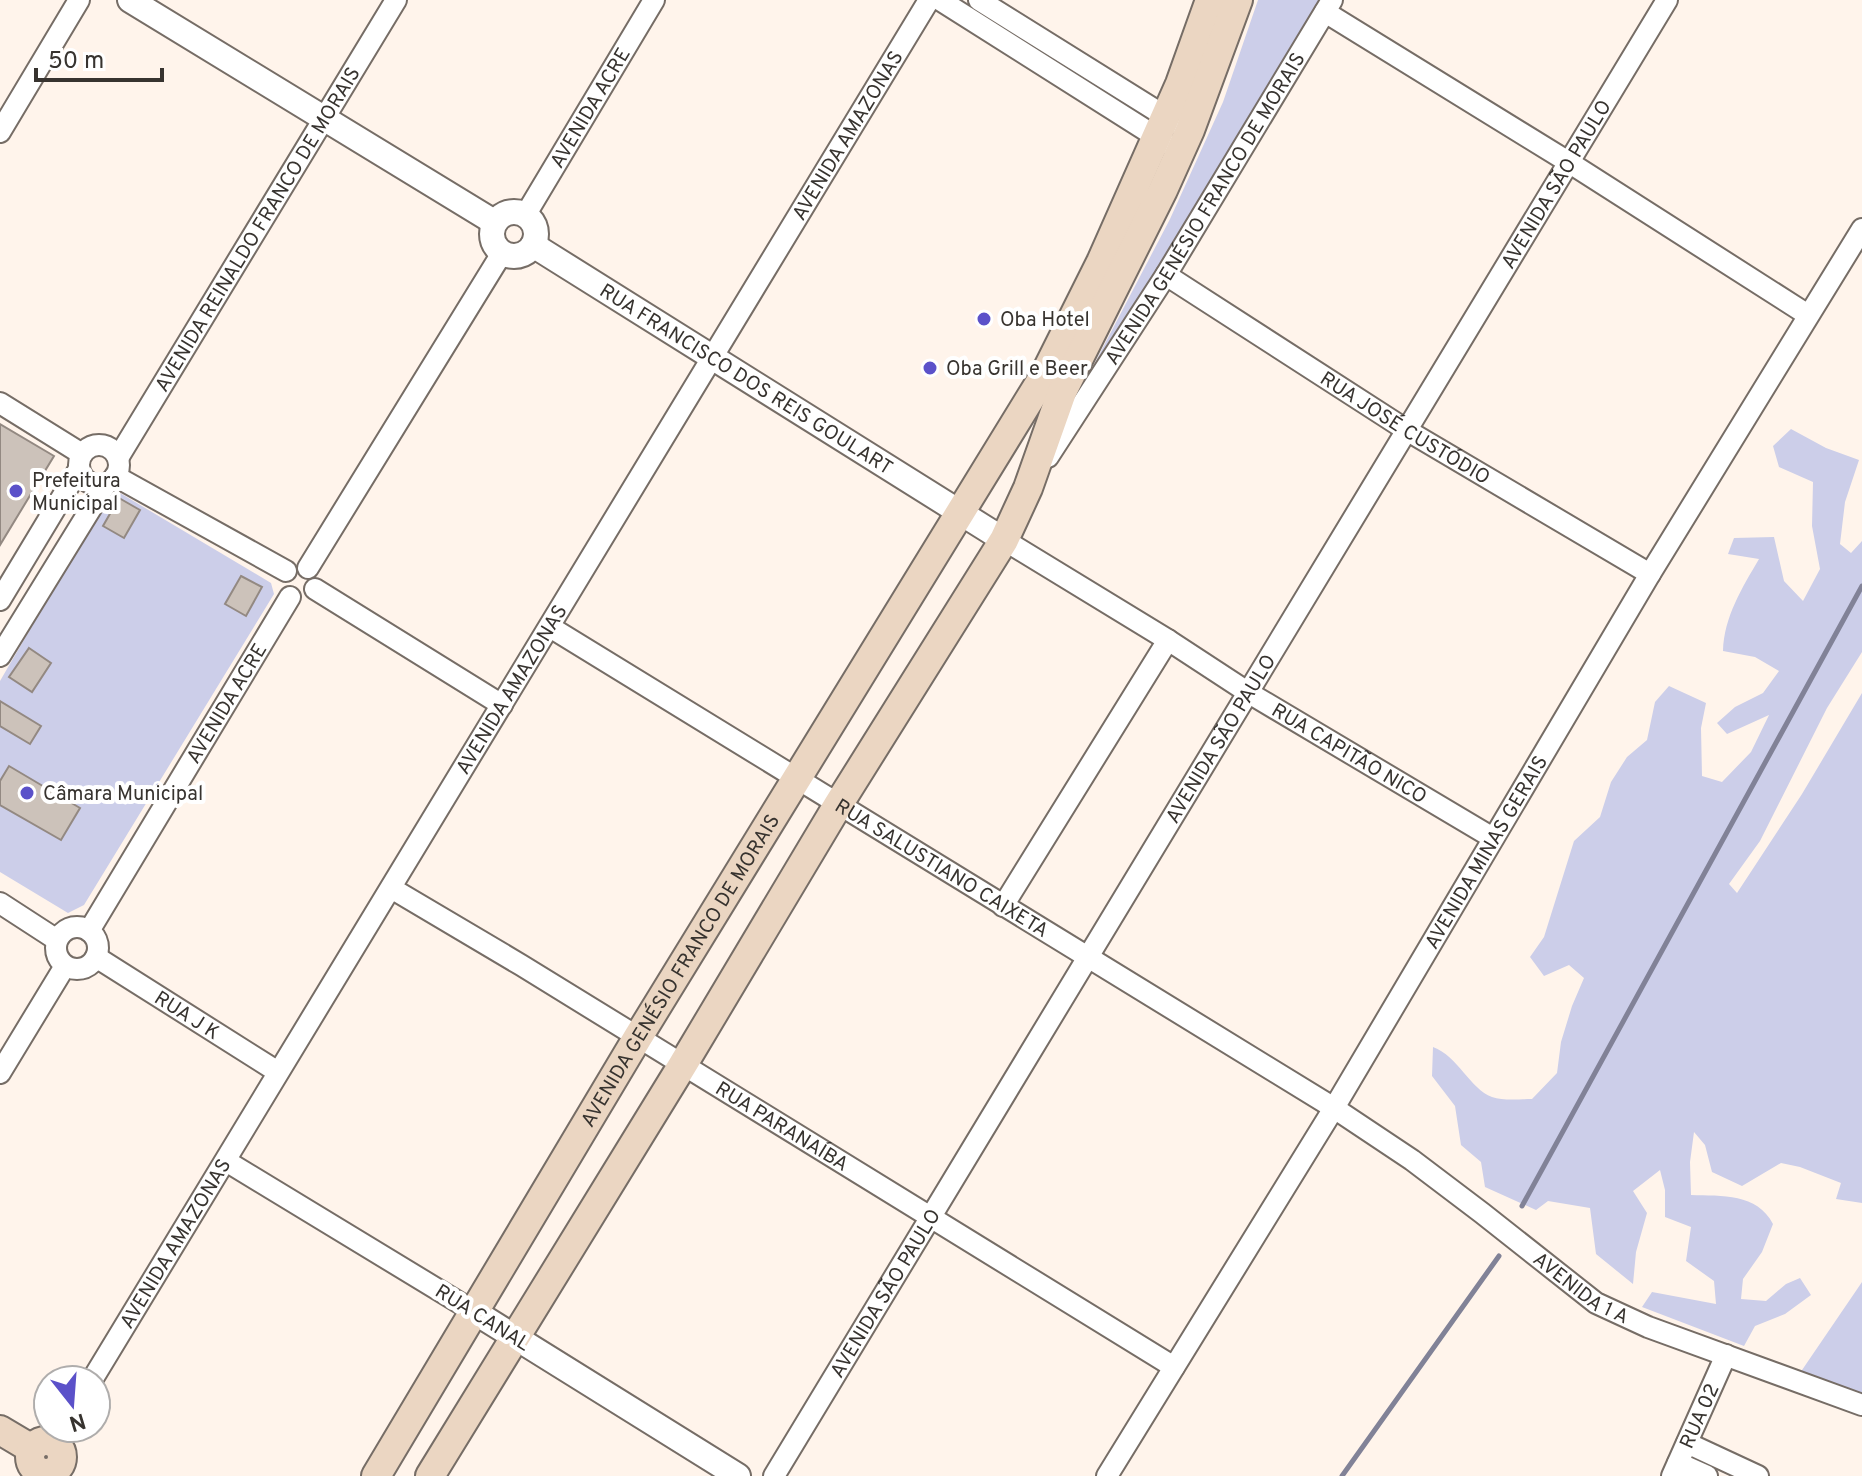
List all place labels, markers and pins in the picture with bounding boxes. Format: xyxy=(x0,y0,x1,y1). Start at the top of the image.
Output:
place label: Oba Hotel xyxy=(1000,308,1090,334)
marker: Oba Hotel xyxy=(975,310,993,328)
place label: Oba Grill e Beer xyxy=(946,357,1088,383)
marker: Oba Grill e Beer xyxy=(921,359,939,377)
place label: Prefeitura Municipal xyxy=(32,469,121,518)
marker: Prefeitura Municipal xyxy=(7,482,25,500)
place label: Câmara Municipal xyxy=(43,782,203,808)
marker: Câmara Municipal xyxy=(18,784,36,802)

